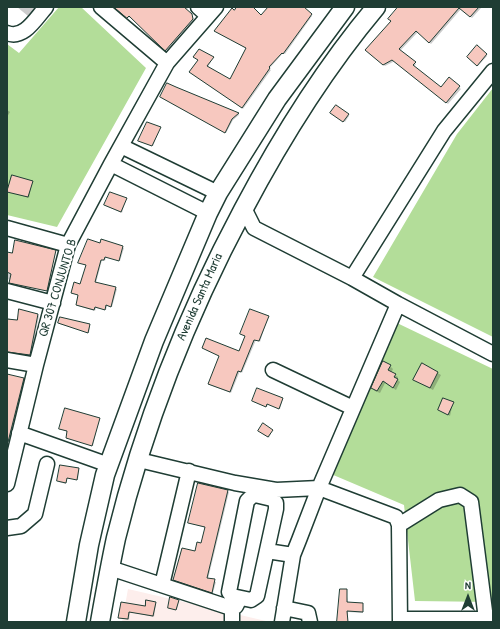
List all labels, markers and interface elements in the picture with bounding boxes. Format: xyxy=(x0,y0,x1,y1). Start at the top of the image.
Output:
street label: QR 307 CONJUNTO B xyxy=(36,237,80,339)
street label: Avenida Santa Maria xyxy=(174,251,226,343)
north arrow xyxy=(448,577,488,617)
text: N xyxy=(465,578,471,592)

